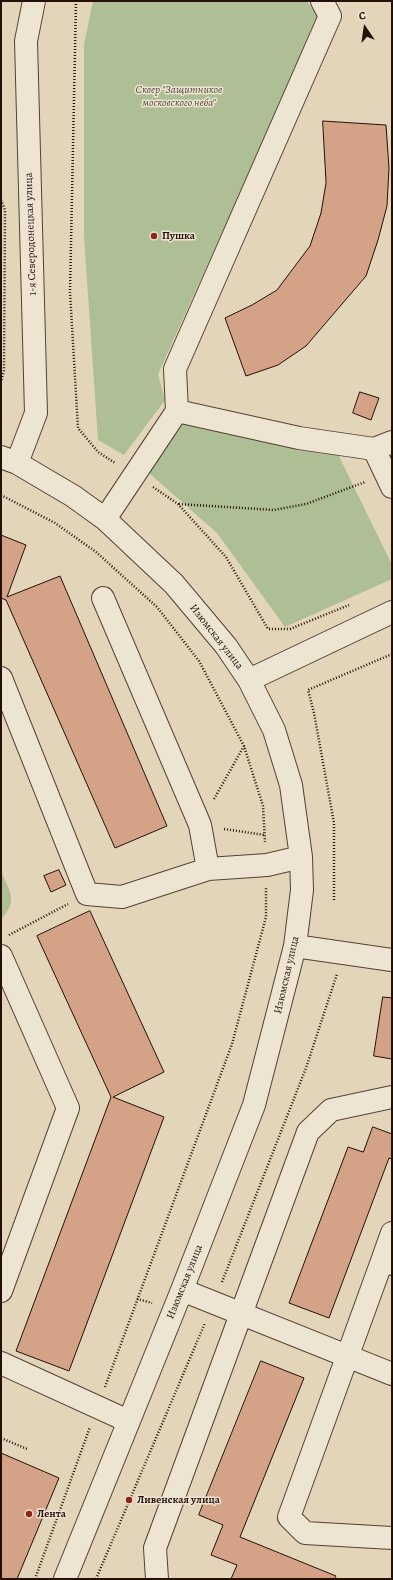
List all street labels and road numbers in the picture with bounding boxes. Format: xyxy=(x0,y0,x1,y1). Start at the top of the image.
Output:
street label: 1-я Северодонецкая улица xyxy=(22,172,40,296)
street label: Изюмская улица xyxy=(186,602,246,672)
street label: Изюмская улица xyxy=(272,935,302,1015)
street label: Изюмская улица xyxy=(164,1243,206,1321)

